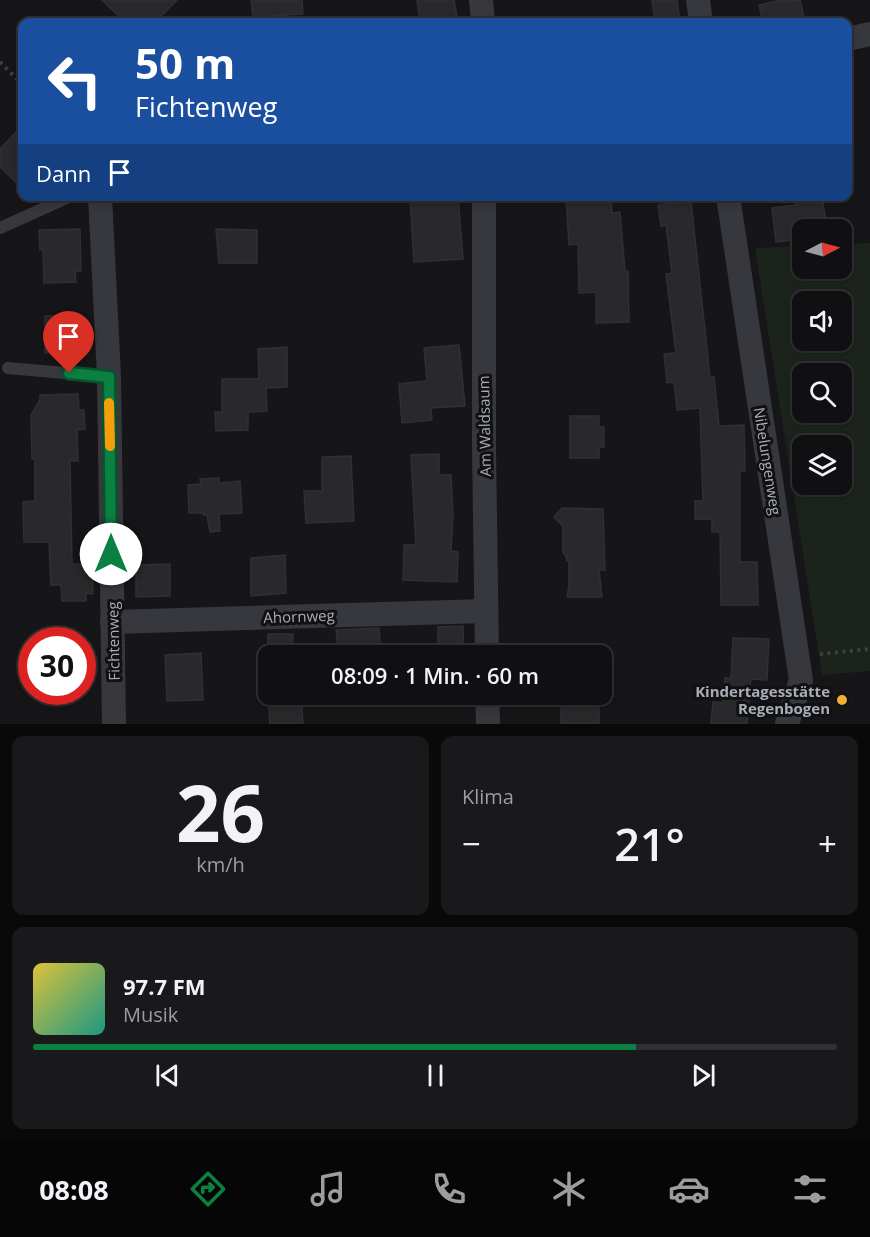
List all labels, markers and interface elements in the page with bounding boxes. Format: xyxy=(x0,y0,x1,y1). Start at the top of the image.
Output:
text: 50 m xyxy=(135,34,235,91)
icon: left xyxy=(36,42,114,120)
text: Fichtenweg xyxy=(135,88,277,125)
icon: arrive xyxy=(103,156,136,189)
text: Dann xyxy=(36,158,91,188)
north arrow xyxy=(792,219,852,279)
map controls xyxy=(792,219,852,495)
button: sound xyxy=(792,291,852,351)
pin xyxy=(43,311,94,373)
icon: arrive xyxy=(52,320,85,353)
button: search xyxy=(792,363,852,423)
street label: Am Waldsaum xyxy=(473,375,495,477)
street label: Nibelungenweg xyxy=(750,406,786,516)
button: layers xyxy=(792,435,852,495)
position arrow xyxy=(79,522,143,586)
street label: Fichtenweg xyxy=(102,601,124,681)
street label: Ahornweg xyxy=(263,605,335,627)
speed limit sign: 30 xyxy=(18,627,96,705)
text: 08:09 · 1 Min. · 60 m xyxy=(331,660,539,690)
place label: Kindertagesstätte Regenbogen xyxy=(695,681,830,718)
marker: Kindertagesstätte Regenbogen xyxy=(835,693,849,707)
text: 26 xyxy=(176,759,265,865)
text: Klima xyxy=(462,783,514,810)
text: 21° xyxy=(614,813,685,874)
text: − xyxy=(462,821,481,866)
text: + xyxy=(818,821,837,866)
text: km/h xyxy=(196,851,245,878)
text: 97.7 FM xyxy=(123,971,206,1001)
text: Musik xyxy=(123,1001,178,1028)
icon: previous xyxy=(151,1059,184,1092)
icon: pause xyxy=(419,1059,452,1092)
icon: next xyxy=(687,1059,720,1092)
icon: directions xyxy=(187,1168,229,1210)
icon: music xyxy=(307,1168,349,1210)
icon: phone xyxy=(428,1168,470,1210)
icon: climate xyxy=(548,1168,590,1210)
icon: car xyxy=(668,1168,710,1210)
icon: filters xyxy=(789,1168,831,1210)
text: 08:08 xyxy=(39,1171,109,1208)

